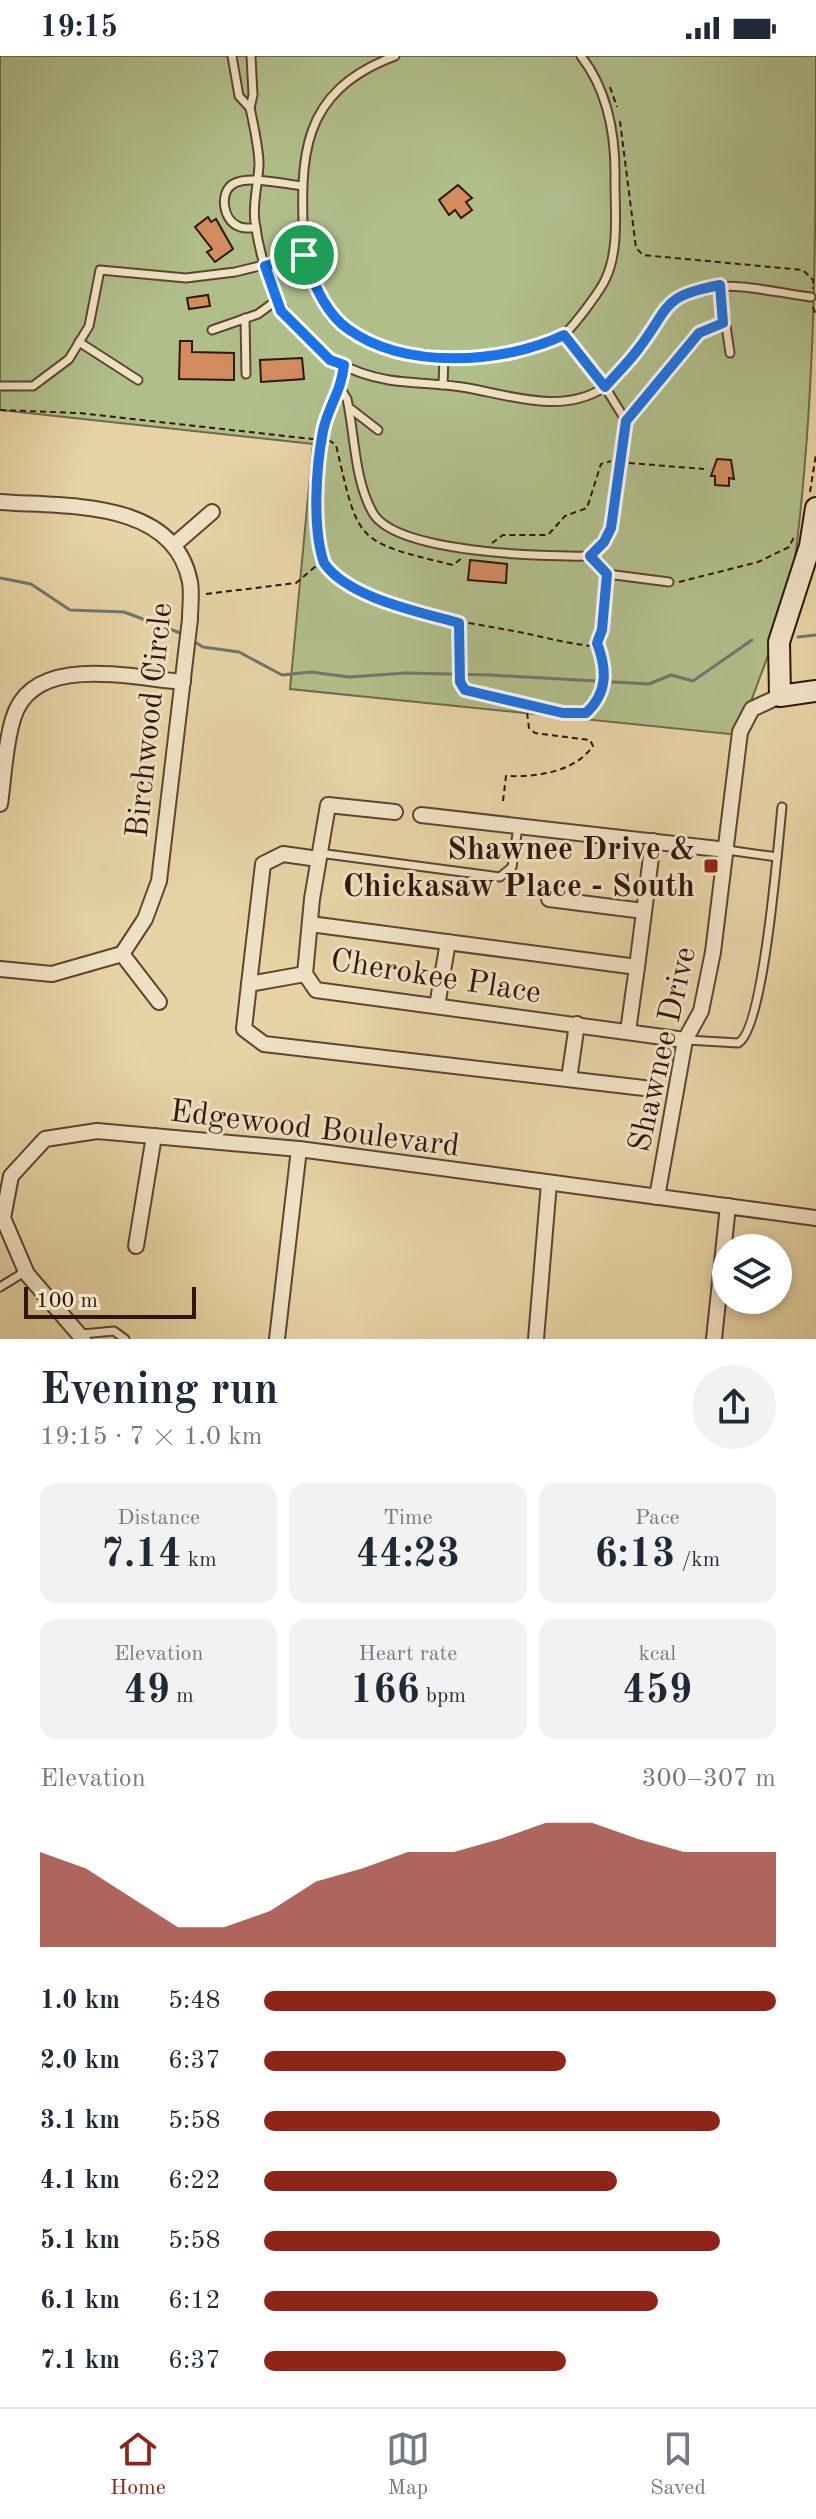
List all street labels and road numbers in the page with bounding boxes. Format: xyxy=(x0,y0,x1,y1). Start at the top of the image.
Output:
street label: Birchwood Circle xyxy=(123,601,179,840)
street label: Shawnee Drive xyxy=(625,944,703,1155)
street label: Cherokee Place xyxy=(328,946,543,1010)
street label: Edgewood Boulevard xyxy=(168,1096,461,1164)

